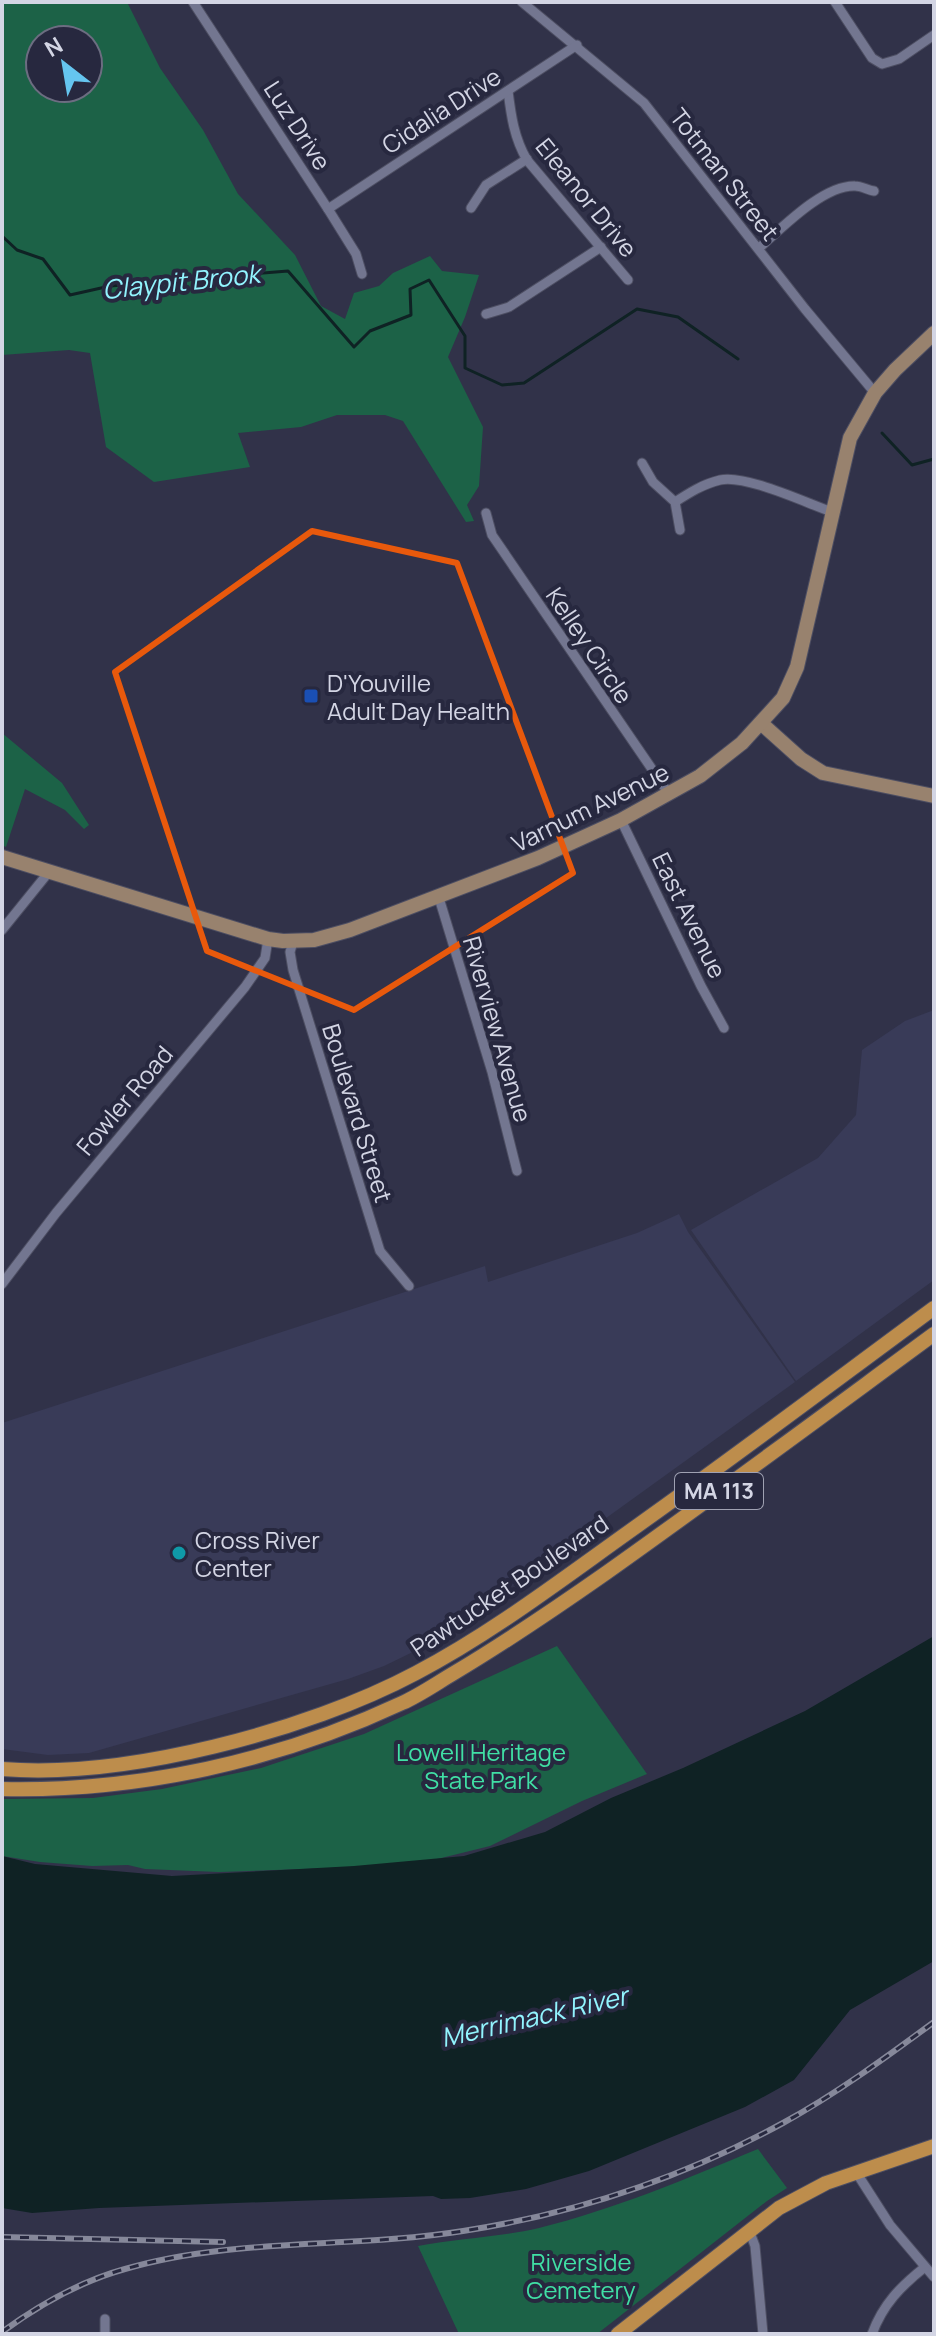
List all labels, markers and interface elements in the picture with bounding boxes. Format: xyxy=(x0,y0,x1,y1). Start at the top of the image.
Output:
north arrow xyxy=(24,24,104,104)
text: N xyxy=(39,30,68,64)
street label: Cidalia Drive xyxy=(375,59,507,161)
street label: Luz Drive xyxy=(257,74,339,176)
street label: Totman Street xyxy=(663,101,787,247)
street label: Eleanor Drive xyxy=(529,131,645,263)
water label: Claypit Brook xyxy=(101,254,265,307)
street label: Kelley Circle xyxy=(539,580,641,710)
place label: D'Youville Adult Day Health xyxy=(327,666,510,727)
marker: D'Youville Adult Day Health xyxy=(302,687,320,705)
street label: Varnum Avenue xyxy=(506,755,674,859)
street label: East Avenue xyxy=(645,847,735,983)
street label: Riverview Avenue xyxy=(456,932,540,1126)
street label: Boulevard Street xyxy=(315,1020,401,1206)
street label: Fowler Road xyxy=(68,1038,180,1162)
road number: MA 113 xyxy=(675,1473,763,1509)
street label: Pawtucket Boulevard xyxy=(404,1506,614,1664)
place label: Cross River Center xyxy=(195,1523,320,1584)
marker: Cross River Center xyxy=(170,1544,188,1562)
park label: Lowell Heritage State Park xyxy=(396,1735,566,1796)
water label: Merrimack River xyxy=(437,1976,634,2055)
park label: Riverside Cemetery xyxy=(526,2245,636,2306)

